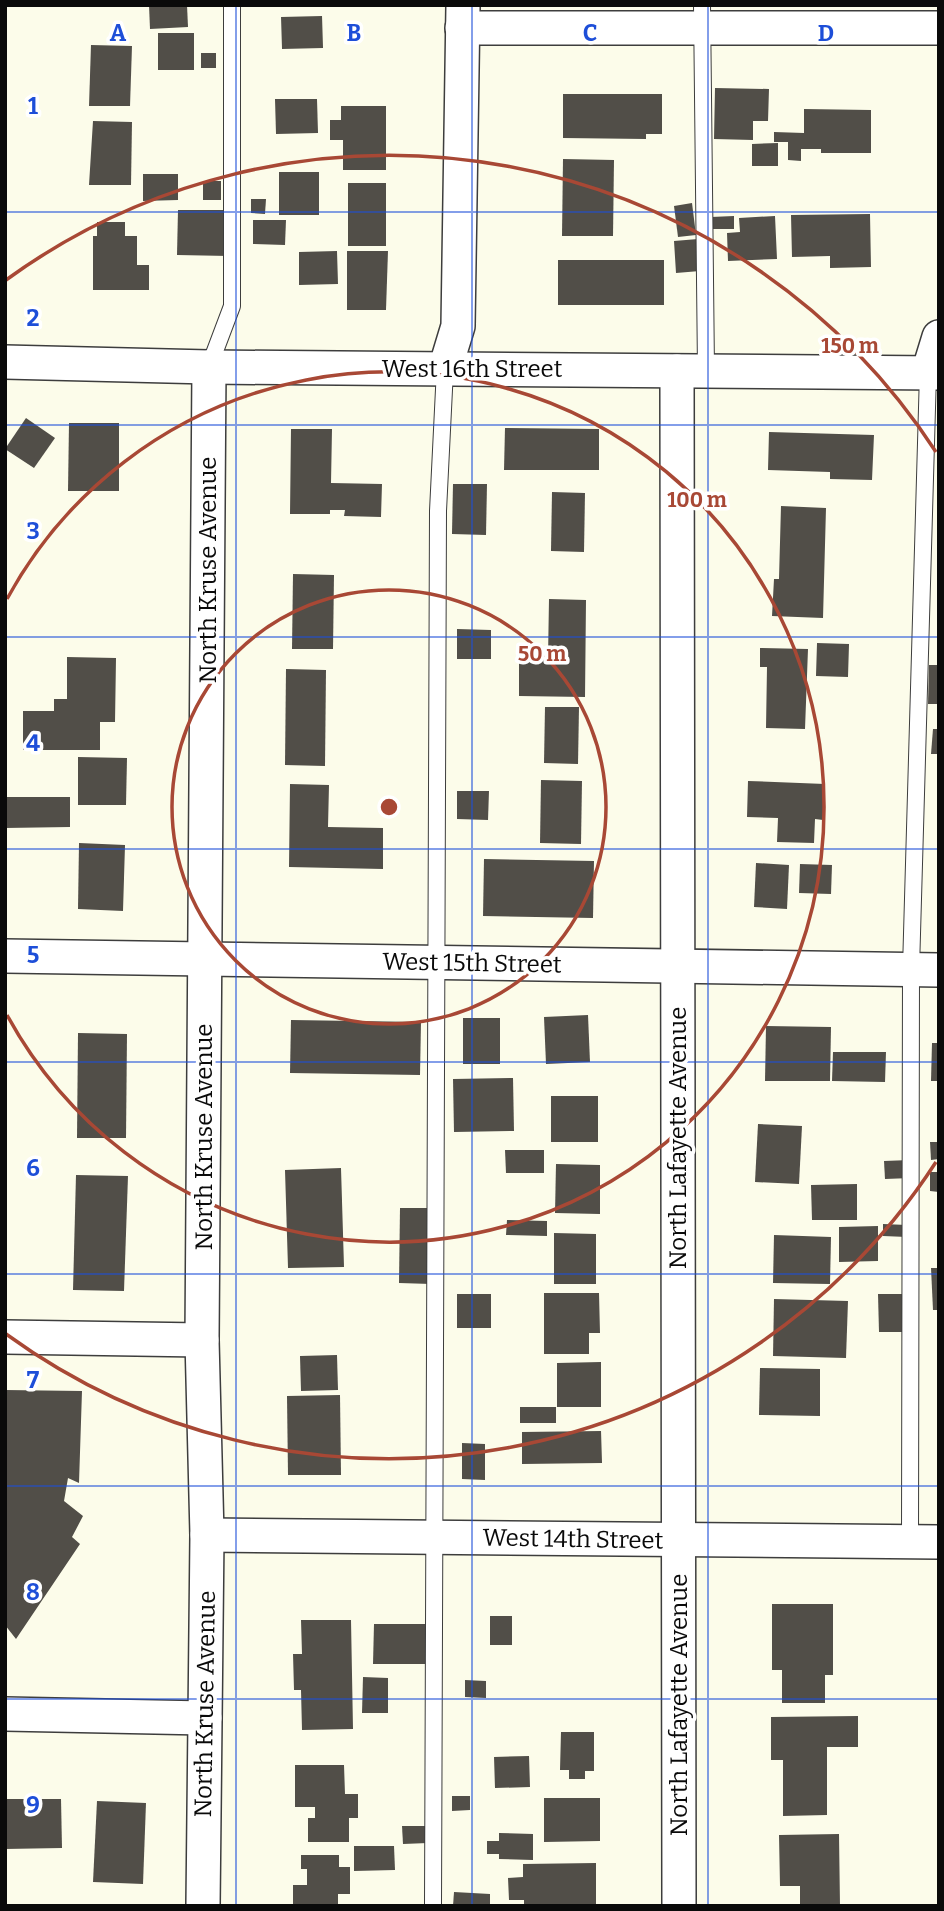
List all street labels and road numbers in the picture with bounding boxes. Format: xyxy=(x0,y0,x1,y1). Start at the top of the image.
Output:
street label: West 16th Street xyxy=(382,355,563,383)
street label: North Kruse Avenue xyxy=(194,457,222,683)
street label: West 15th Street xyxy=(382,947,562,979)
street label: North Lafayette Avenue xyxy=(664,1007,692,1269)
street label: North Kruse Avenue xyxy=(190,1024,218,1250)
street label: West 14th Street xyxy=(482,1523,664,1555)
street label: North Lafayette Avenue xyxy=(665,1574,693,1836)
street label: North Kruse Avenue xyxy=(189,1590,221,1818)

